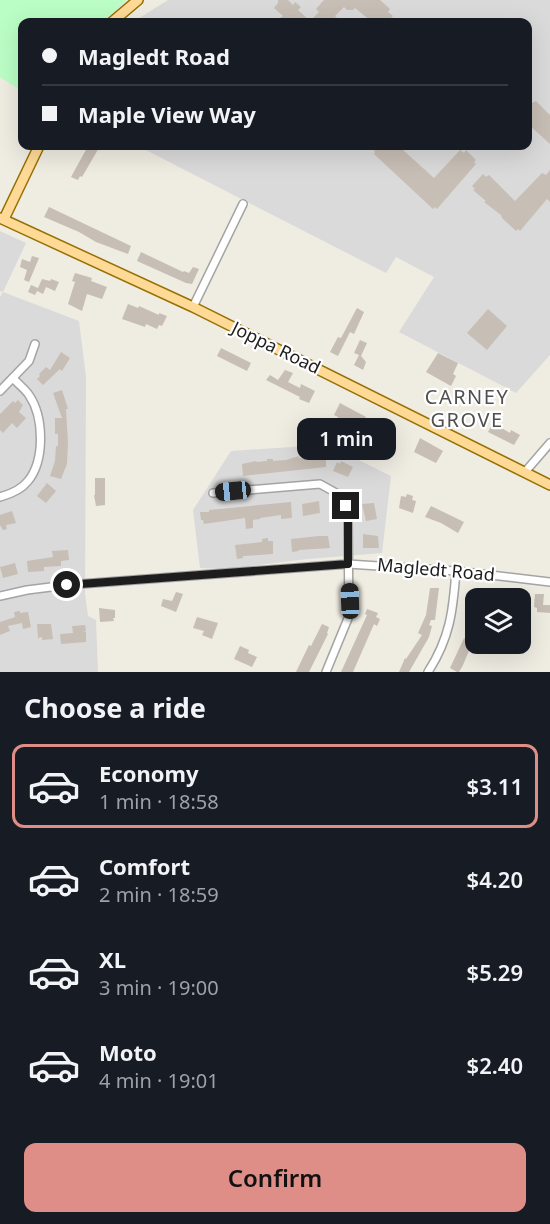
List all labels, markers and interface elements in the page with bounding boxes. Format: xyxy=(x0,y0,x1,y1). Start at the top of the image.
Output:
text: Magledt Road xyxy=(78,41,230,71)
text: Maple View Way xyxy=(78,99,256,129)
street label: Joppa Road xyxy=(226,314,325,379)
district label: CARNEY GROVE xyxy=(425,383,509,433)
callout: 1 min xyxy=(296,419,395,461)
text: 1 min xyxy=(319,425,374,452)
car xyxy=(214,480,252,502)
route end xyxy=(332,492,359,519)
street label: Magledt Road xyxy=(376,552,496,586)
route start xyxy=(53,571,80,598)
car xyxy=(340,583,360,619)
map controls xyxy=(465,588,531,654)
button: layers xyxy=(465,588,531,654)
text: Choose a ride xyxy=(24,689,206,726)
text: Economy xyxy=(99,758,198,788)
icon: car xyxy=(27,759,81,813)
text: $3.11 xyxy=(467,771,523,801)
text: 1 min · 18:58 xyxy=(99,788,219,815)
text: Comfort xyxy=(99,851,190,881)
icon: car xyxy=(27,852,81,906)
text: $4.20 xyxy=(467,864,523,894)
text: 2 min · 18:59 xyxy=(99,881,219,908)
text: XL xyxy=(99,944,126,974)
icon: car xyxy=(27,945,81,999)
text: $5.29 xyxy=(467,957,523,987)
text: 3 min · 19:00 xyxy=(99,974,219,1001)
text: Moto xyxy=(99,1037,157,1067)
icon: car xyxy=(27,1038,81,1092)
text: $2.40 xyxy=(467,1050,523,1080)
text: 4 min · 19:01 xyxy=(99,1067,219,1094)
button: Confirm xyxy=(24,1143,526,1212)

